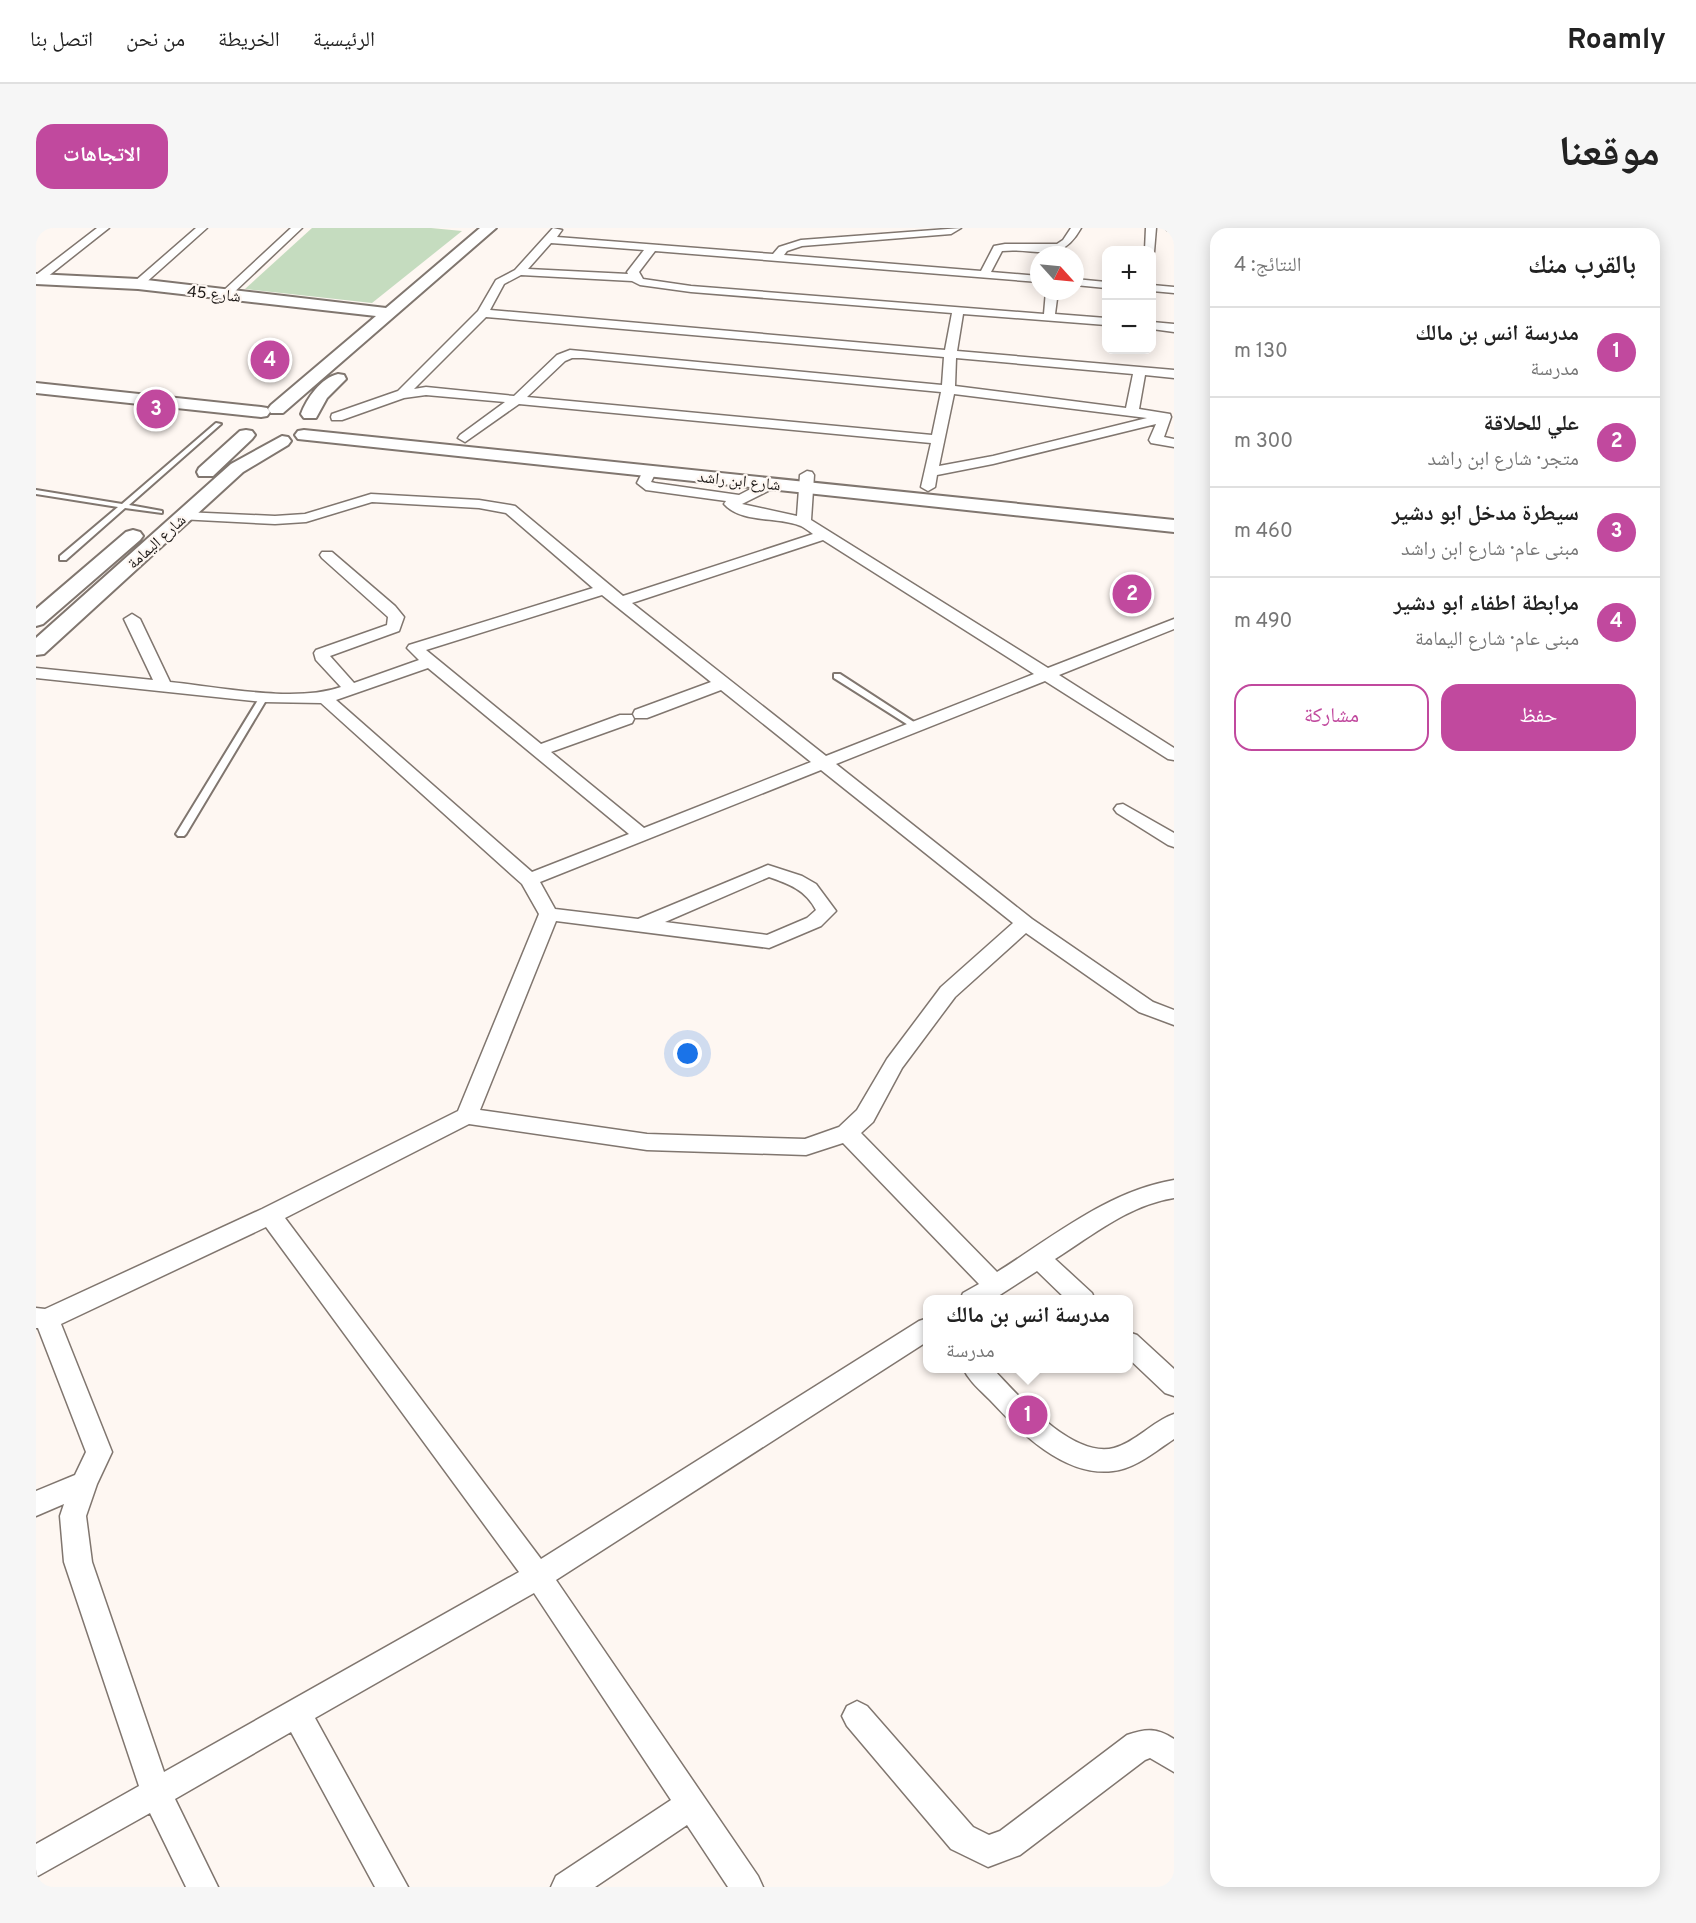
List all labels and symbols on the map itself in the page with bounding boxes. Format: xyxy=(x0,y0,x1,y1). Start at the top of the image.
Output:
north arrow xyxy=(1030,246,1084,300)
street label: شارع 45 xyxy=(186,282,242,308)
pin: 4 xyxy=(250,338,290,382)
pin: 3 xyxy=(136,386,176,432)
street label: شارع ابن راشد xyxy=(696,468,781,496)
street label: شارع اليمامة xyxy=(124,511,191,574)
pin: 2 xyxy=(1112,572,1152,616)
your location xyxy=(673,1039,702,1068)
pin: 1 xyxy=(1008,1392,1048,1438)

